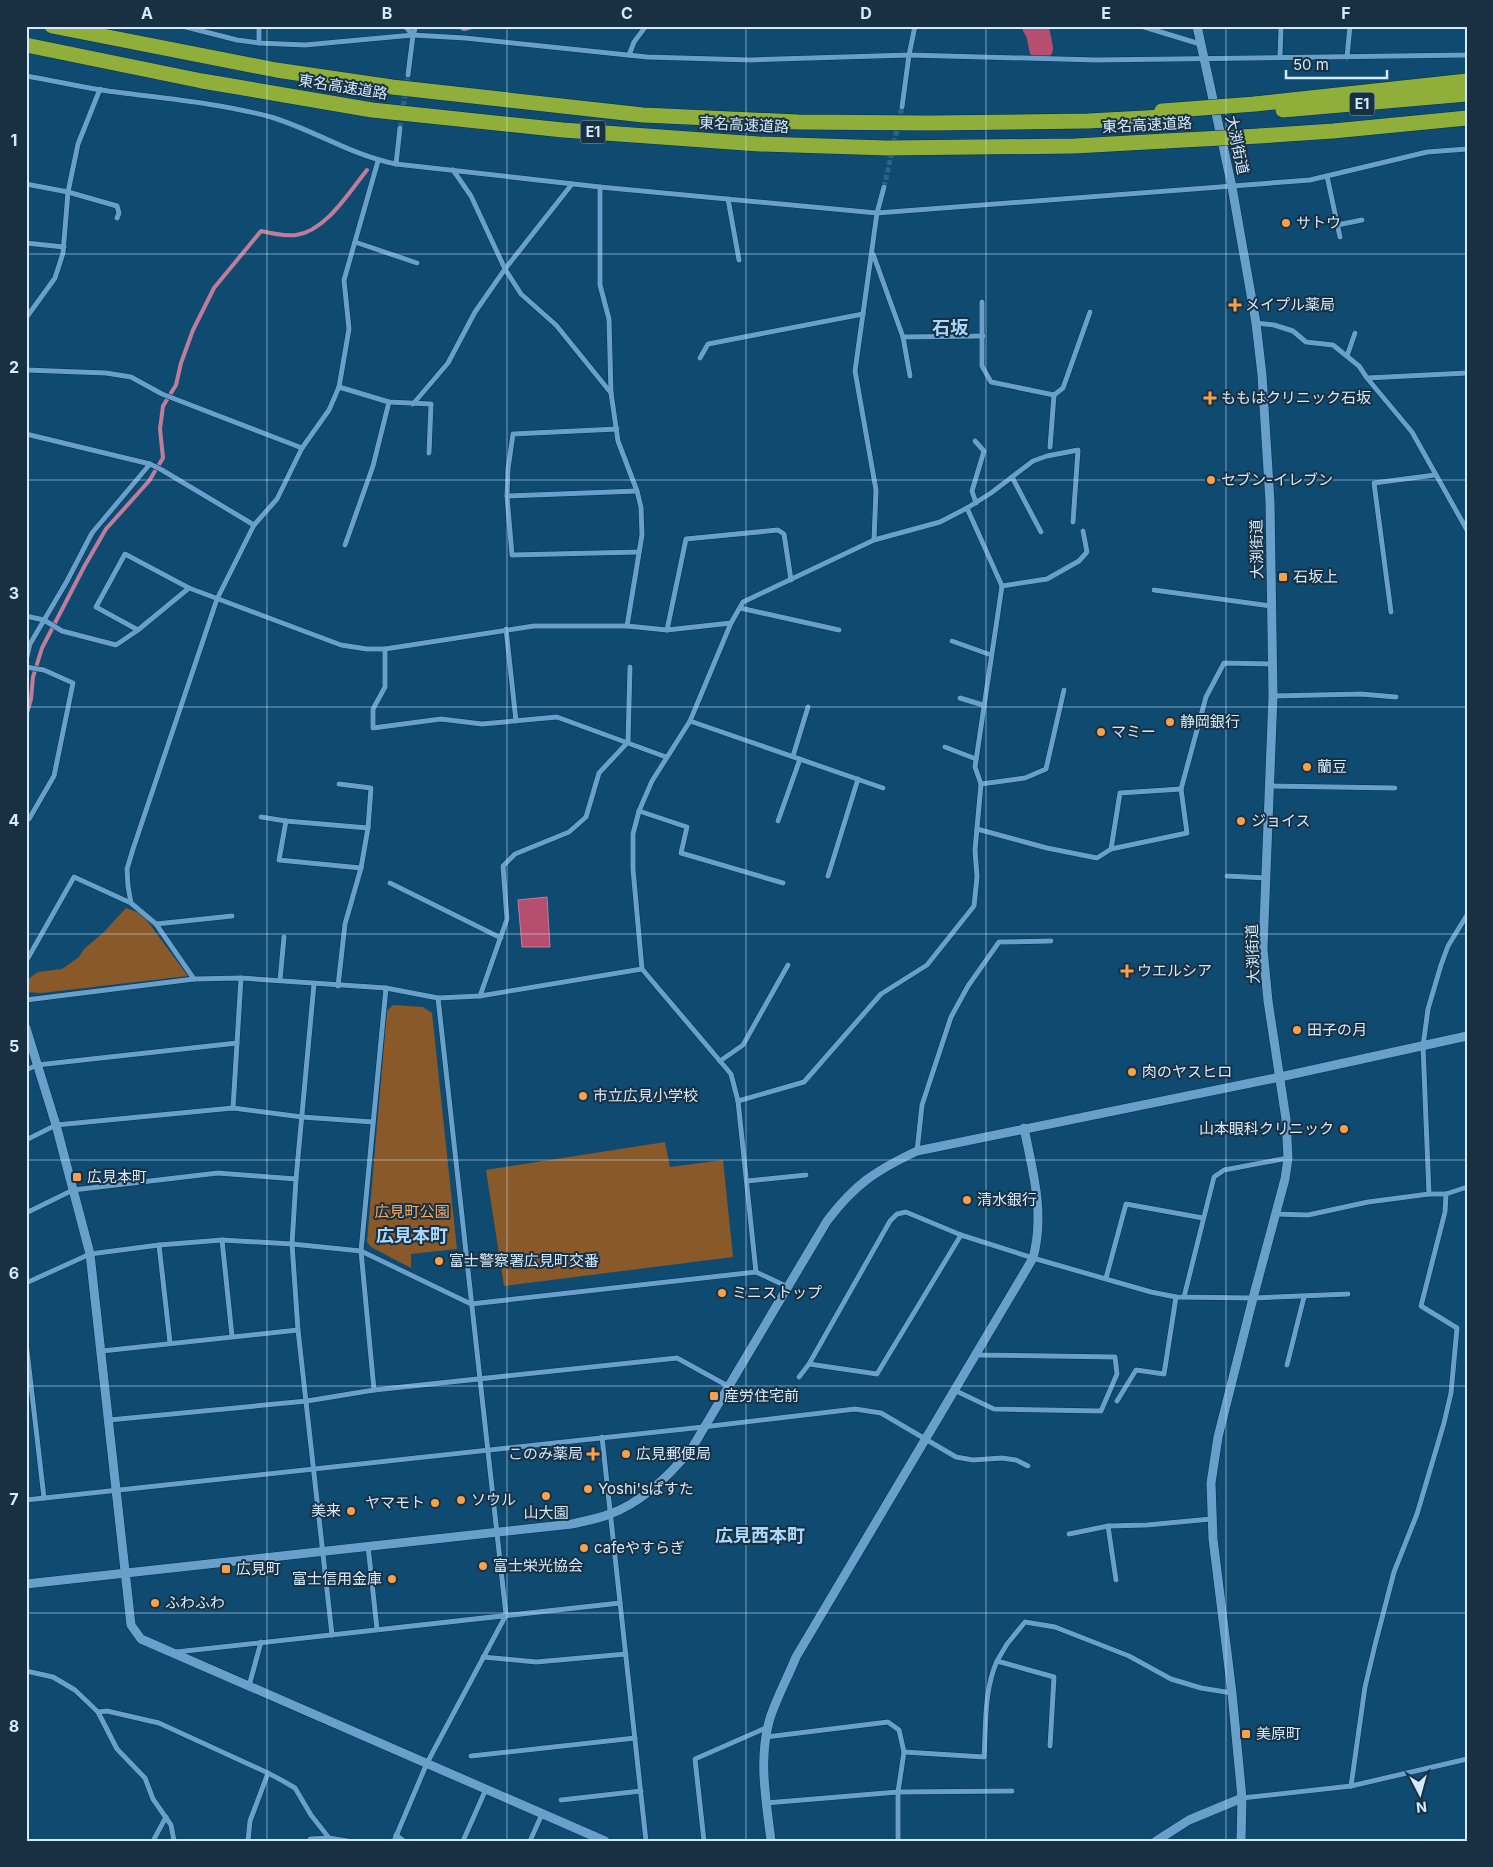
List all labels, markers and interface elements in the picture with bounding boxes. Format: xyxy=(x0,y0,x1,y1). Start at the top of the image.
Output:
text: A xyxy=(141,3,153,23)
text: B xyxy=(382,3,392,23)
text: C xyxy=(621,3,633,23)
text: D xyxy=(860,3,872,23)
text: E xyxy=(1101,3,1111,23)
text: F xyxy=(1341,3,1351,23)
scale bar xyxy=(1286,48,1387,80)
text: 50 m xyxy=(1293,55,1329,74)
street label: 東名高速道路 xyxy=(297,70,389,103)
road number: E1 xyxy=(1350,92,1374,116)
street label: 東名高速道路 xyxy=(699,113,789,136)
street label: 東名高速道路 xyxy=(1102,113,1192,136)
street label: 大渕街道 xyxy=(1222,114,1253,176)
road number: E1 xyxy=(580,120,606,144)
text: 1 xyxy=(11,130,17,150)
place label: サトウ xyxy=(1296,213,1341,232)
marker: サトウ xyxy=(1280,217,1292,229)
place label: メイプル薬局 xyxy=(1245,295,1335,314)
marker: メイプル薬局 xyxy=(1229,299,1241,311)
district label: 石坂 xyxy=(932,317,969,338)
text: 2 xyxy=(9,357,19,377)
place label: ももはクリニック石坂 xyxy=(1221,388,1371,407)
marker: ももはクリニック石坂 xyxy=(1203,391,1217,405)
place label: セブン-イレブン xyxy=(1221,470,1333,489)
marker: セブン-イレブン xyxy=(1205,474,1217,486)
street label: 大渕街道 xyxy=(1246,519,1267,579)
place label: 石坂上 xyxy=(1293,567,1338,586)
marker: 石坂上 xyxy=(1277,571,1289,583)
text: 3 xyxy=(9,583,19,603)
place label: 静岡銀行 xyxy=(1180,712,1240,731)
marker: 静岡銀行 xyxy=(1164,716,1176,728)
place label: マミー xyxy=(1111,722,1156,741)
marker: マミー xyxy=(1095,726,1107,738)
place label: 蘭豆 xyxy=(1317,757,1347,776)
marker: 蘭豆 xyxy=(1301,761,1313,773)
text: 4 xyxy=(9,810,20,830)
place label: ジョイス xyxy=(1251,811,1311,830)
marker: ジョイス xyxy=(1235,815,1247,827)
street label: 大渕街道 xyxy=(1242,924,1263,984)
place label: ウエルシア xyxy=(1137,961,1212,980)
marker: ウエルシア xyxy=(1121,965,1133,977)
place label: 田子の月 xyxy=(1307,1020,1367,1039)
marker: 田子の月 xyxy=(1291,1024,1303,1036)
text: 5 xyxy=(9,1036,19,1056)
place label: 肉のヤスヒロ xyxy=(1142,1062,1232,1081)
marker: 肉のヤスヒロ xyxy=(1126,1066,1138,1078)
place label: 市立広見小学校 xyxy=(593,1086,698,1105)
marker: 市立広見小学校 xyxy=(577,1090,589,1102)
place label: 山本眼科クリニック xyxy=(1199,1119,1334,1138)
marker: 山本眼科クリニック xyxy=(1338,1123,1350,1135)
place label: 広見本町 xyxy=(87,1167,147,1186)
marker: 広見本町 xyxy=(71,1171,83,1183)
place label: 清水銀行 xyxy=(977,1190,1037,1209)
marker: 清水銀行 xyxy=(961,1194,973,1206)
park label: 広見町公園 xyxy=(374,1202,450,1221)
district label: 広見本町 xyxy=(376,1225,448,1246)
place label: 富士警察署広見町交番 xyxy=(449,1251,599,1270)
marker: 富士警察署広見町交番 xyxy=(433,1255,445,1267)
text: 6 xyxy=(9,1263,19,1283)
place label: ミニストップ xyxy=(732,1283,822,1302)
marker: ミニストップ xyxy=(716,1287,728,1299)
place label: 産労住宅前 xyxy=(724,1386,799,1405)
marker: 産労住宅前 xyxy=(708,1390,720,1402)
place label: このみ薬局 xyxy=(508,1444,583,1463)
place label: 広見郵便局 xyxy=(636,1444,711,1463)
marker: このみ薬局 xyxy=(587,1448,599,1460)
marker: 広見郵便局 xyxy=(620,1448,632,1460)
place label: Yoshi'sぱすた xyxy=(598,1479,694,1498)
marker: Yoshi'sぱすた xyxy=(582,1483,594,1495)
text: 7 xyxy=(9,1489,19,1509)
place label: ソウル xyxy=(471,1490,516,1509)
marker: 山大園 xyxy=(540,1490,552,1502)
place label: ヤマモト xyxy=(365,1493,425,1512)
marker: ソウル xyxy=(455,1494,467,1506)
marker: ヤマモト xyxy=(429,1497,441,1509)
place label: 美来 xyxy=(311,1501,341,1520)
place label: 山大園 xyxy=(523,1503,569,1522)
marker: 美来 xyxy=(345,1505,357,1517)
district label: 広見西本町 xyxy=(715,1525,805,1546)
place label: cafeやすらぎ xyxy=(594,1538,685,1557)
marker: cafeやすらぎ xyxy=(578,1542,590,1554)
place label: 富士栄光協会 xyxy=(493,1556,583,1575)
place label: 広見町 xyxy=(236,1559,281,1578)
marker: 富士栄光協会 xyxy=(477,1560,489,1572)
marker: 広見町 xyxy=(220,1563,232,1575)
place label: 富士信用金庫 xyxy=(292,1569,382,1588)
marker: 富士信用金庫 xyxy=(386,1573,398,1585)
place label: ふわふわ xyxy=(165,1593,225,1612)
marker: ふわふわ xyxy=(149,1597,161,1609)
text: 8 xyxy=(9,1716,19,1736)
place label: 美原町 xyxy=(1256,1724,1301,1743)
marker: 美原町 xyxy=(1240,1728,1252,1740)
north arrow xyxy=(1396,1770,1446,1820)
text: N xyxy=(1415,1798,1428,1816)

